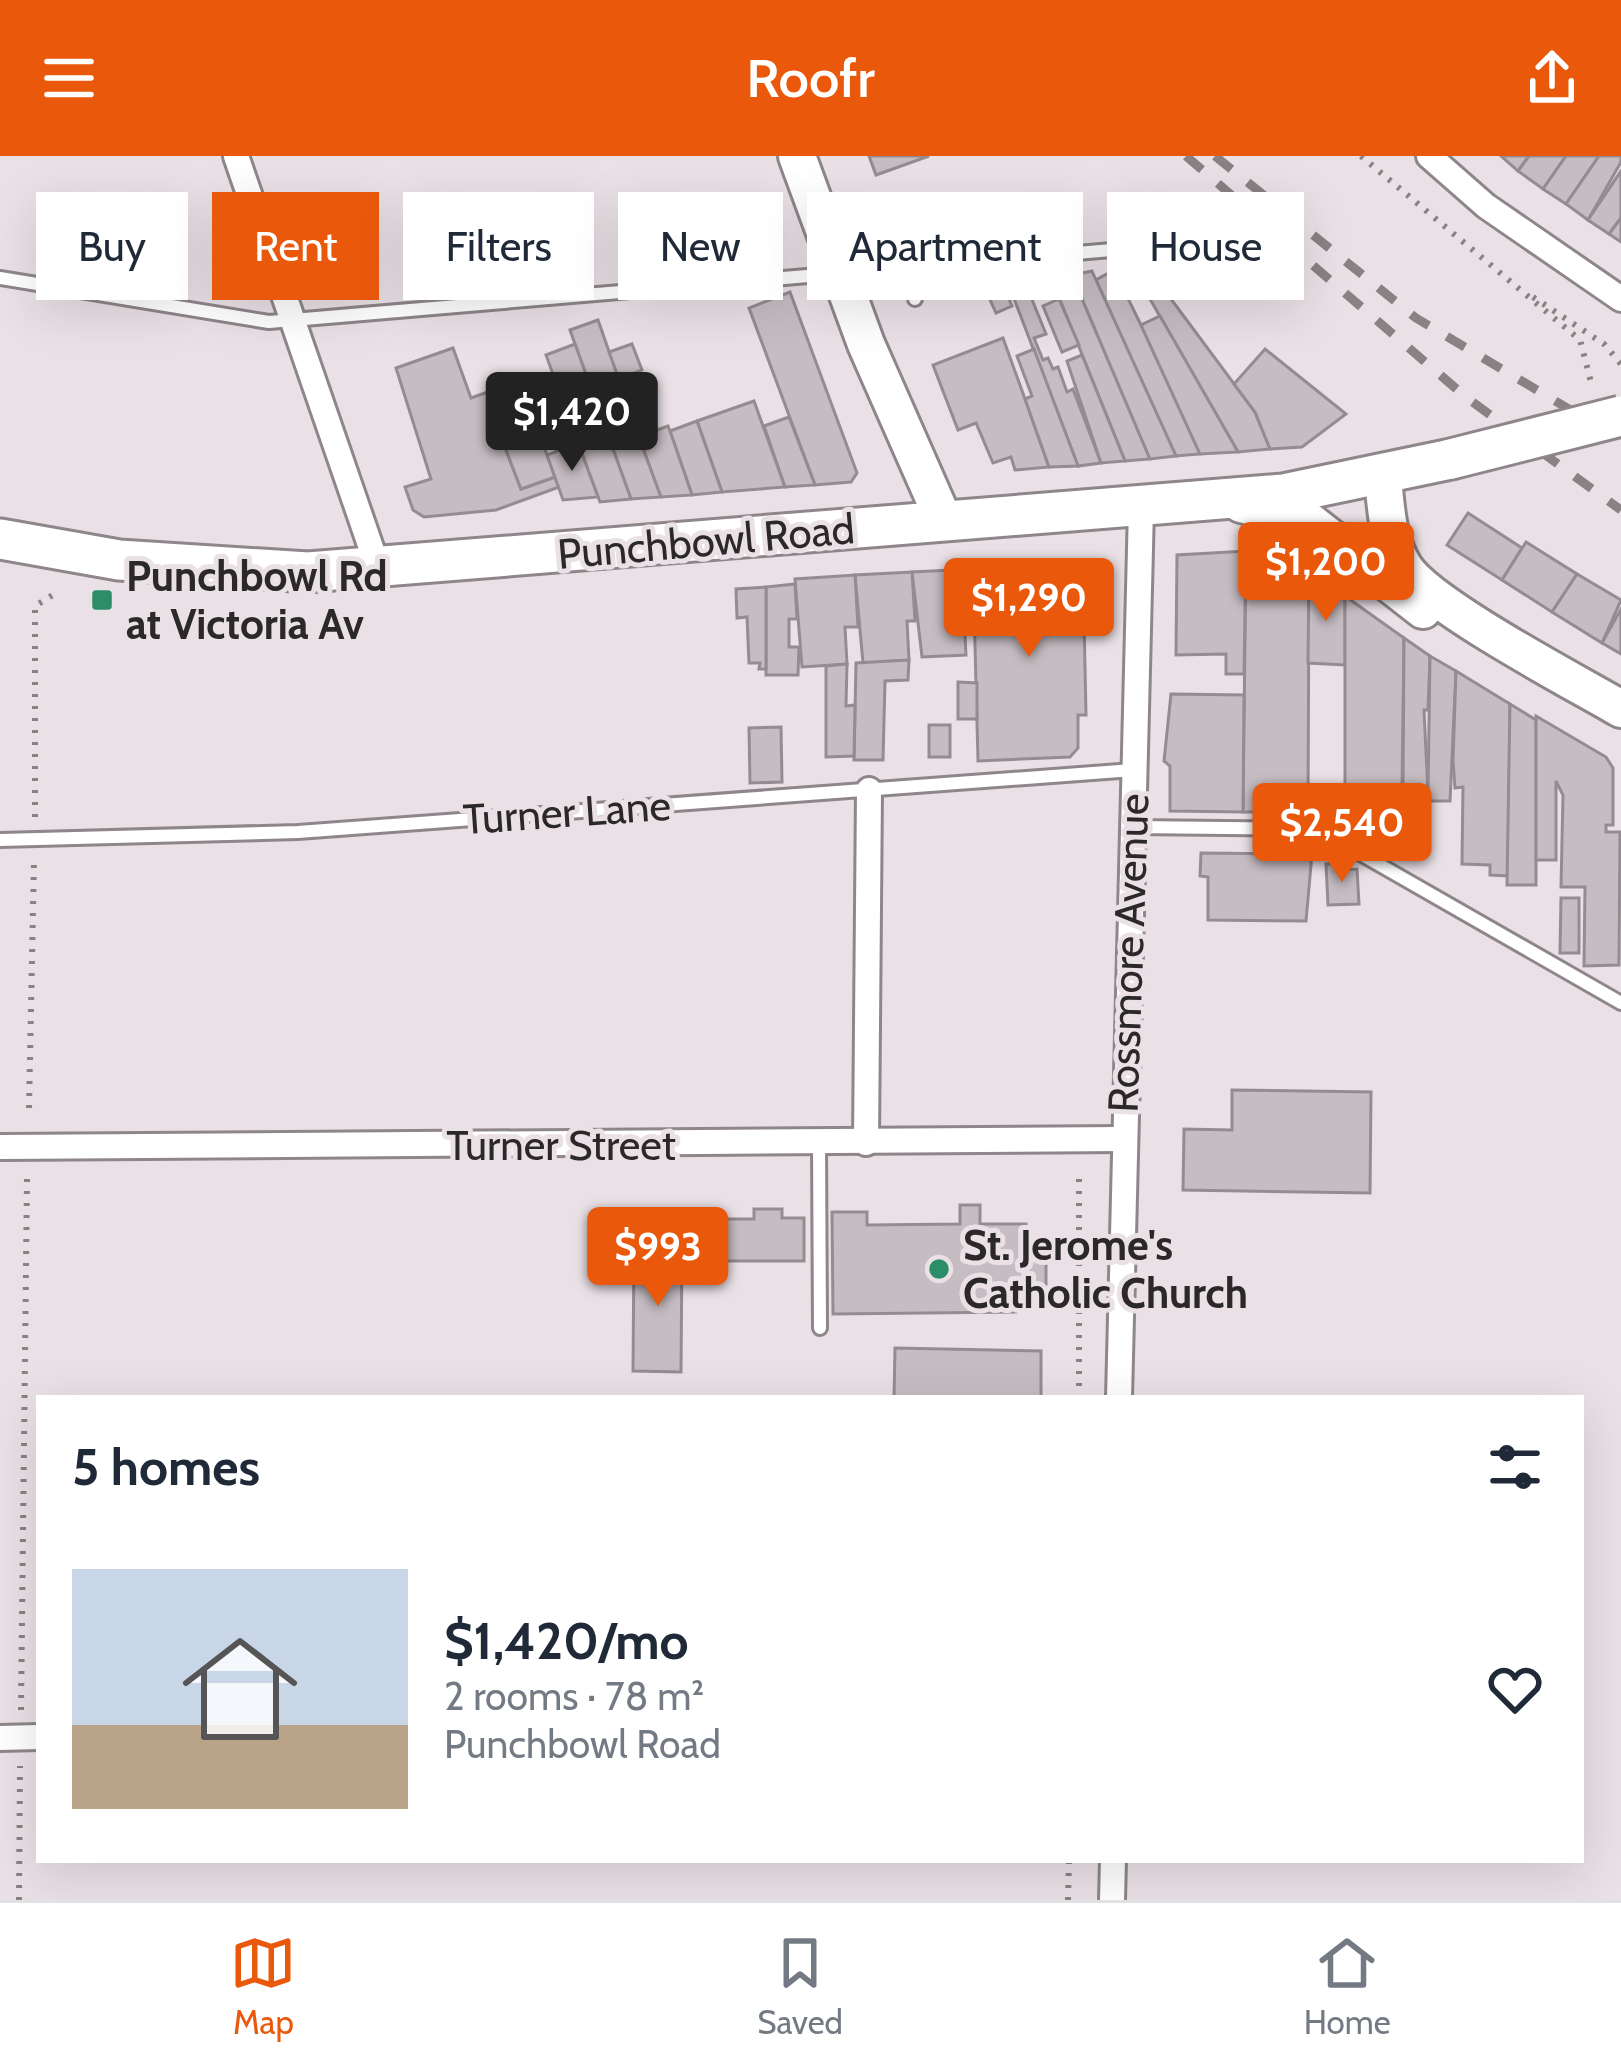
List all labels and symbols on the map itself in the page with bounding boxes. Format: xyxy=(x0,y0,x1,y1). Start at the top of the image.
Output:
pin: $1,420 xyxy=(474,372,670,474)
street label: Punchbowl Road xyxy=(555,502,857,580)
pin: $1,200 xyxy=(1228,522,1424,624)
place label: Punchbowl Rd at Victoria Av xyxy=(126,550,388,650)
pin: $1,290 xyxy=(931,558,1127,660)
marker: Punchbowl Rd at Victoria Av xyxy=(89,587,115,613)
street label: Turner Lane xyxy=(461,779,673,845)
pin: $2,540 xyxy=(1244,783,1440,885)
street label: Rossmore Avenue xyxy=(1096,793,1160,1113)
street label: Turner Street xyxy=(446,1119,676,1171)
pin: $993 xyxy=(587,1207,729,1309)
place label: St. Jerome's Catholic Church xyxy=(963,1219,1248,1319)
marker: St. Jerome's Catholic Church xyxy=(926,1256,952,1282)

